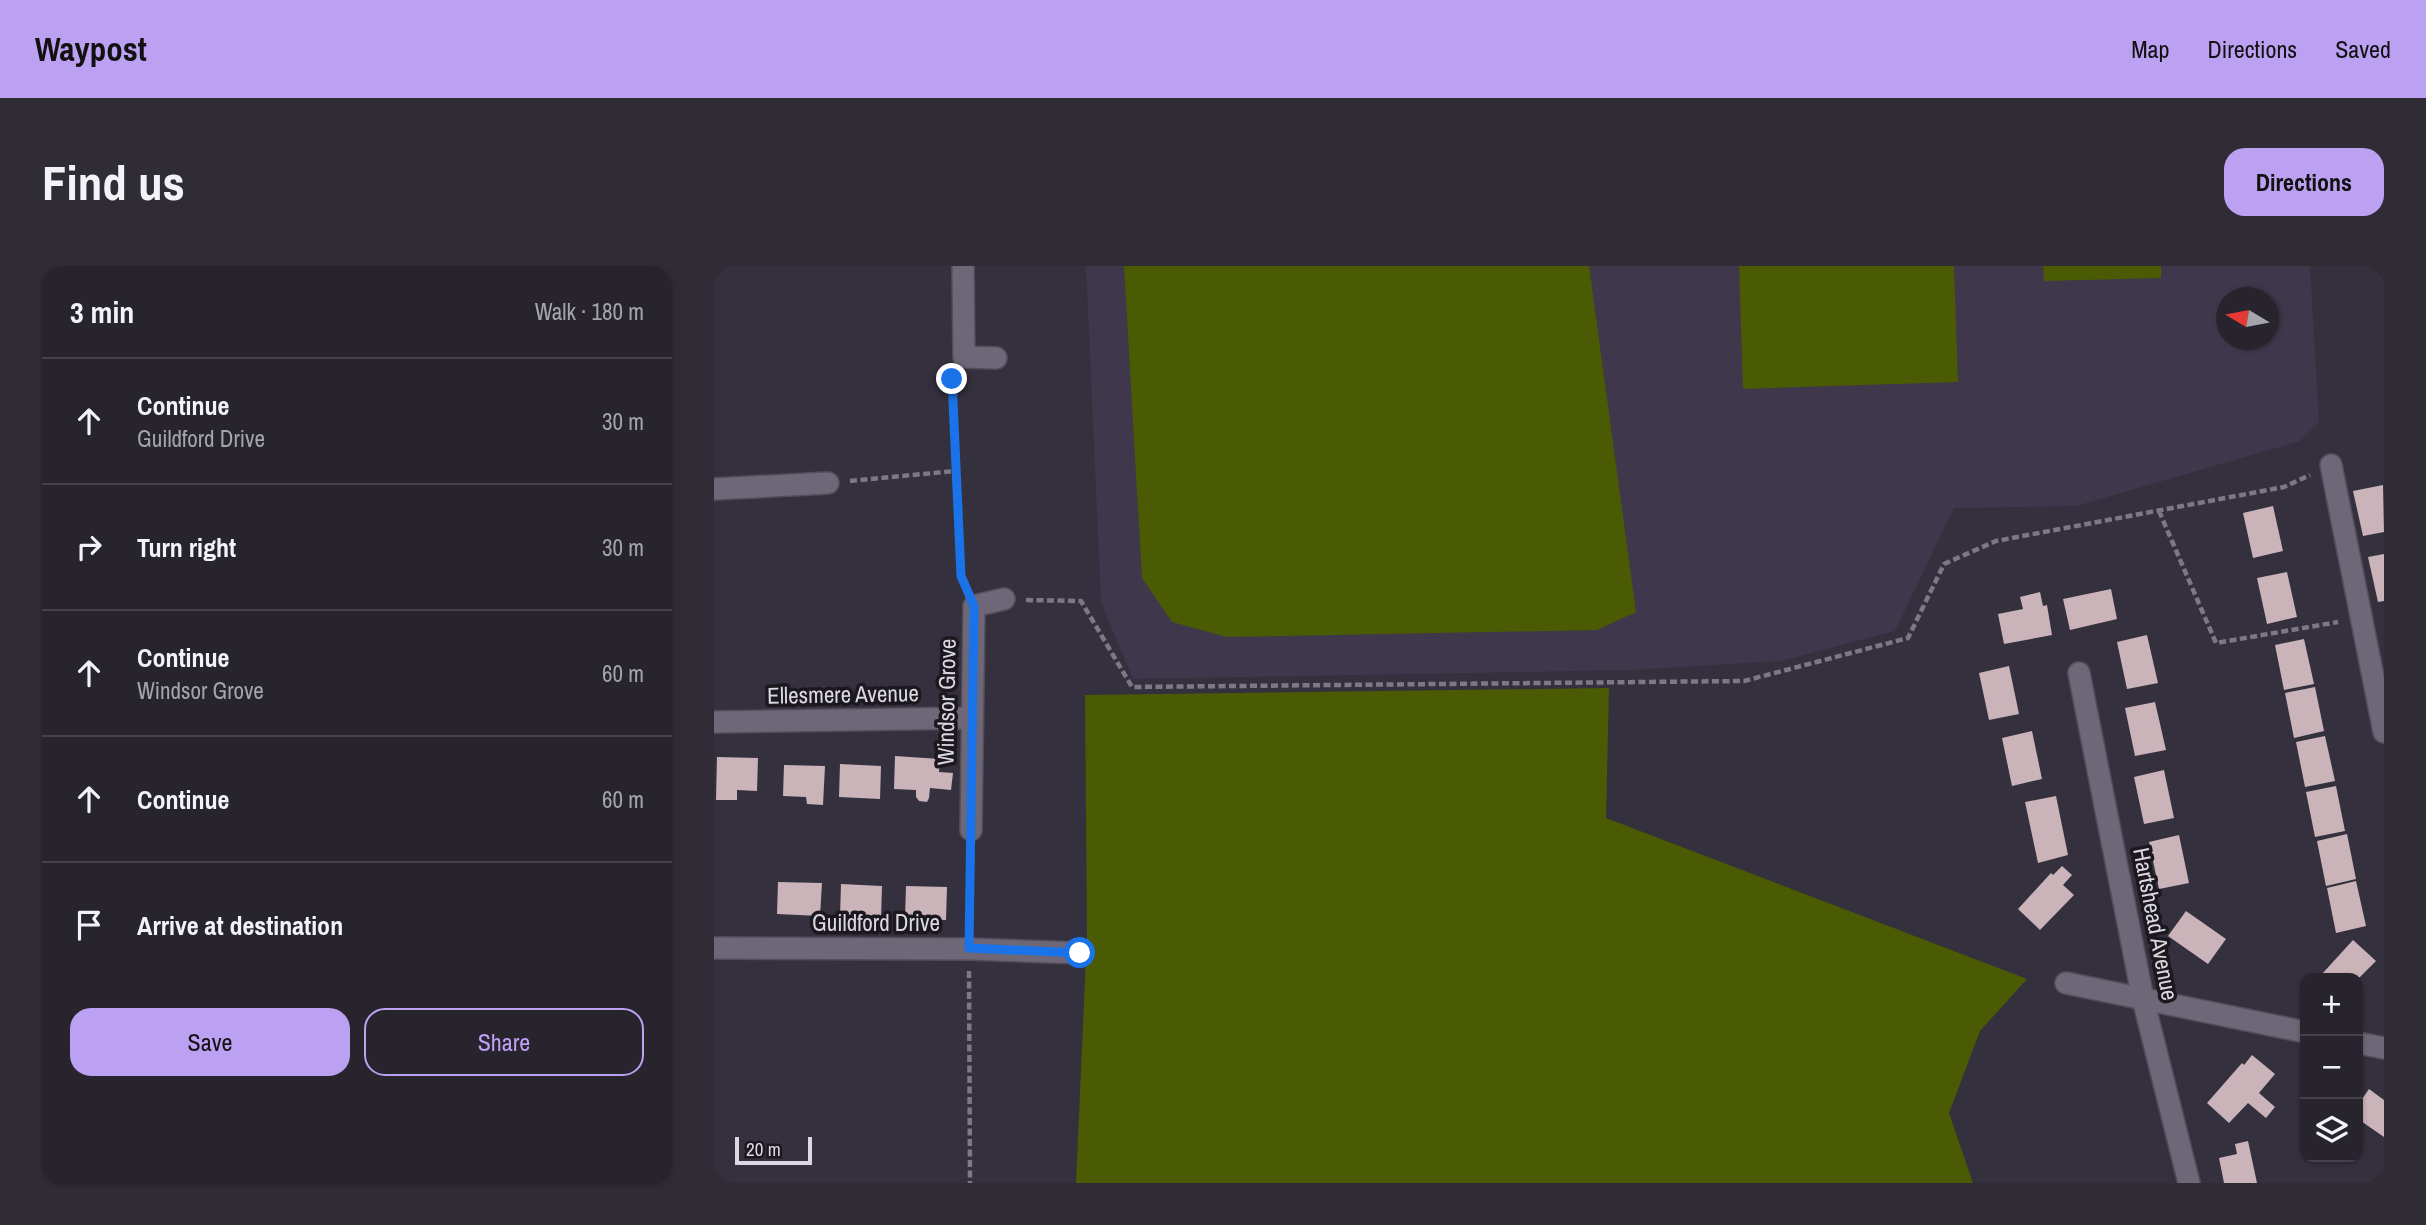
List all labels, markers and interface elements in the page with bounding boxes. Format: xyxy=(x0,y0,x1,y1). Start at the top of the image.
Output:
text: Waypost xyxy=(35,27,147,71)
text: Map xyxy=(2131,33,2169,65)
text: Directions xyxy=(2207,33,2297,65)
text: Saved xyxy=(2335,33,2391,65)
button: Directions xyxy=(2224,148,2384,216)
text: Find us xyxy=(42,149,185,215)
north arrow xyxy=(2216,287,2279,350)
text: 3 min xyxy=(70,292,134,332)
text: Walk · 180 m xyxy=(535,296,644,327)
route end xyxy=(936,363,967,394)
text: Continue xyxy=(137,388,229,423)
icon: ahead xyxy=(70,402,108,440)
text: 30 m xyxy=(602,406,644,437)
text: Guildford Drive xyxy=(137,423,265,454)
icon: right xyxy=(70,528,108,566)
text: Turn right xyxy=(137,530,236,565)
text: 30 m xyxy=(602,532,644,563)
street label: Windsor Grove xyxy=(929,638,963,766)
text: Continue xyxy=(137,640,229,675)
icon: ahead xyxy=(70,654,108,692)
text: 60 m xyxy=(602,658,644,689)
text: Windsor Grove xyxy=(137,675,264,706)
street label: Ellesmere Avenue xyxy=(767,677,919,711)
icon: ahead xyxy=(70,780,108,818)
text: Continue xyxy=(137,782,229,817)
text: 60 m xyxy=(602,784,644,815)
street label: Hartshead Avenue xyxy=(2126,845,2186,1003)
icon: arrive xyxy=(70,906,108,944)
street label: Guildford Drive xyxy=(812,907,940,938)
text: Arrive at destination xyxy=(137,908,343,943)
route start xyxy=(1064,937,1095,968)
map controls xyxy=(2300,973,2363,1162)
button: + xyxy=(2300,973,2363,1036)
button: Save xyxy=(70,1008,350,1076)
button: Share xyxy=(364,1008,644,1076)
button: − xyxy=(2300,1036,2363,1099)
button: layers xyxy=(2300,1099,2363,1162)
scale bar xyxy=(735,1134,812,1166)
text: 20 m xyxy=(746,1136,781,1162)

